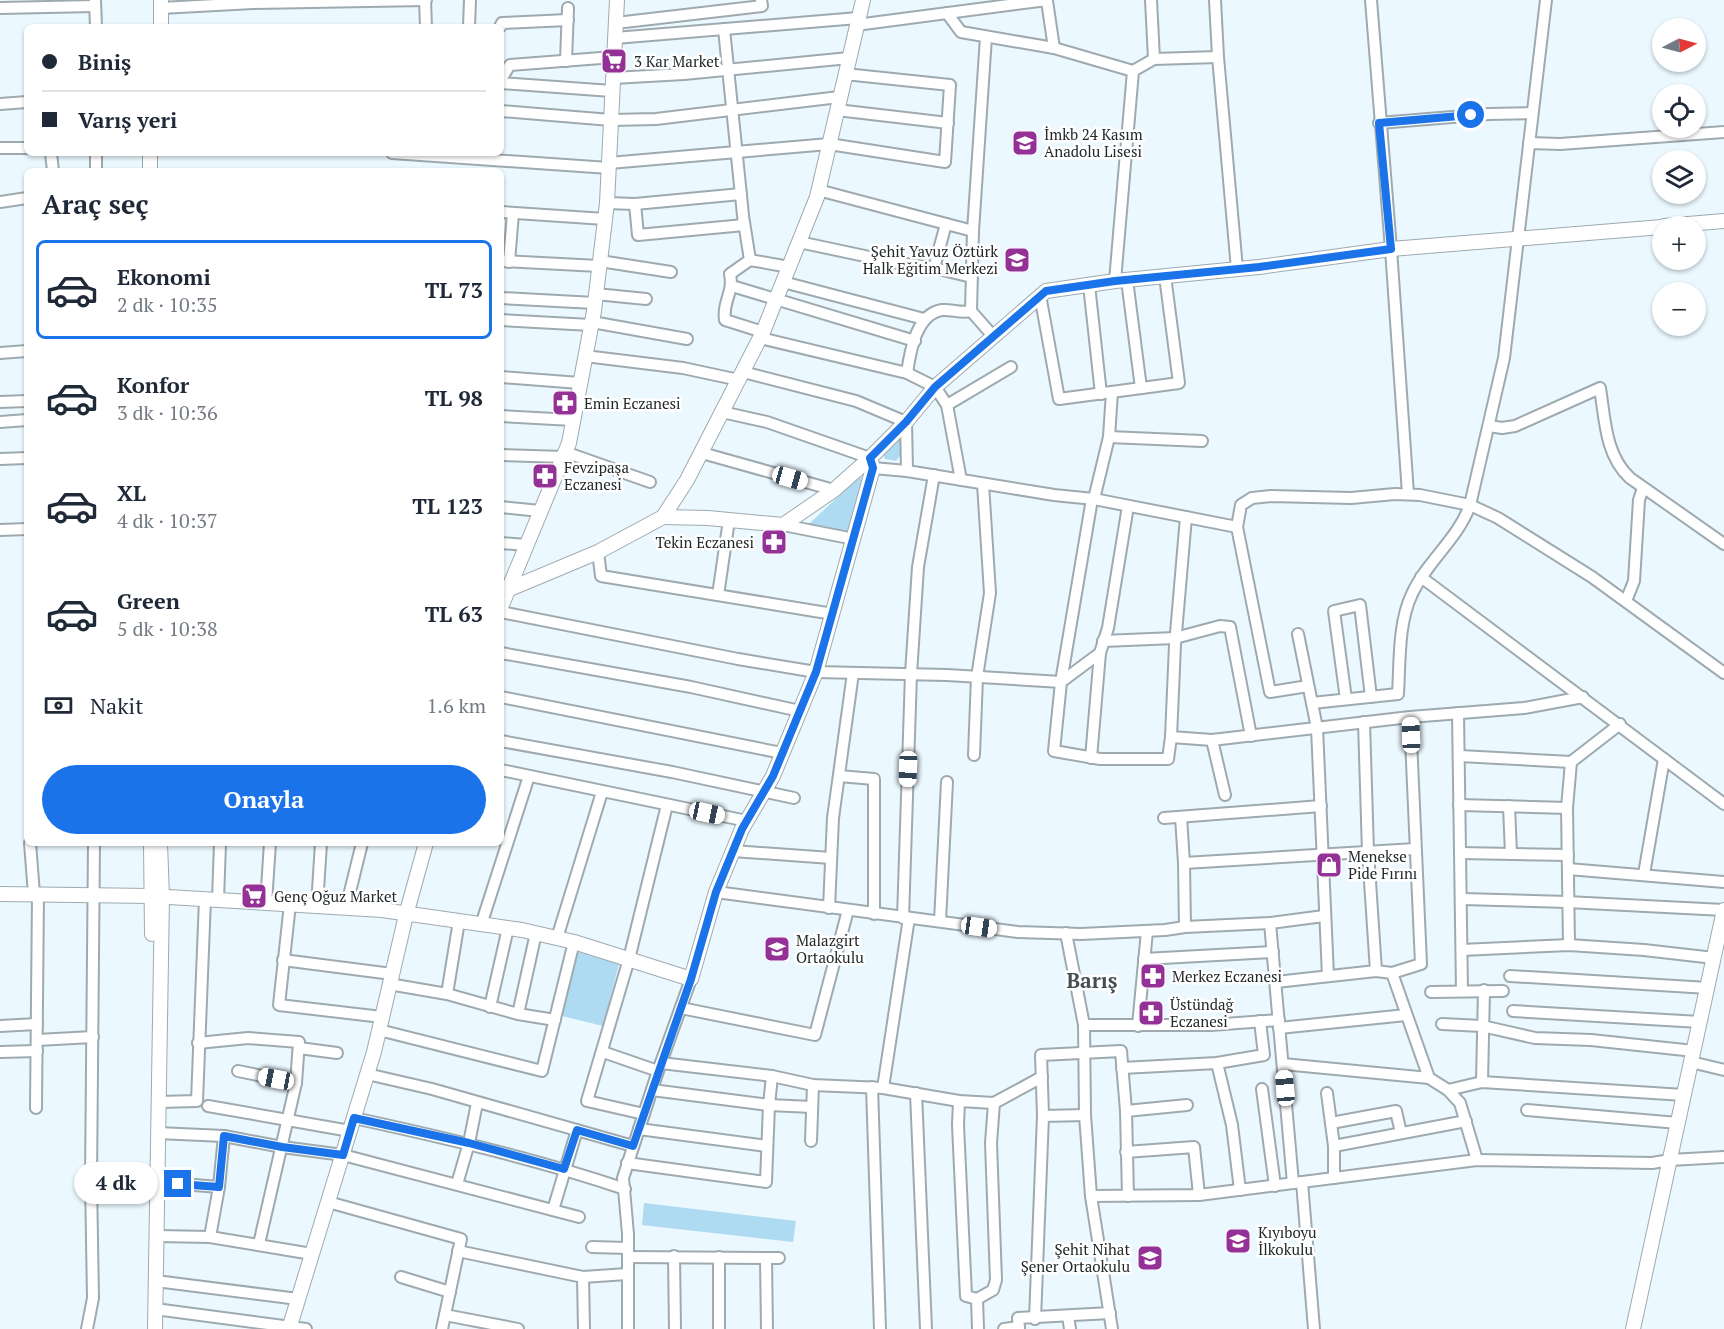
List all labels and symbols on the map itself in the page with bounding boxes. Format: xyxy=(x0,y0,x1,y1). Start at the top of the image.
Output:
north arrow xyxy=(1652,18,1706,72)
supermarket icon: 3 Kar Market xyxy=(599,46,629,76)
place label: 3 Kar Market xyxy=(634,51,720,71)
route start xyxy=(1457,101,1484,128)
place label: İmkb 24 Kasım Anadolu Lisesi xyxy=(1044,124,1143,161)
school or university icon: İmkb 24 Kasım Anadolu Lisesi xyxy=(1010,128,1040,158)
place label: Şehit Yavuz Öztürk Halk Eğitim Merkezi xyxy=(863,241,998,278)
school or university icon: Şehit Yavuz Öztürk Halk Eğitim Merkezi xyxy=(1002,245,1032,275)
pharmacy icon: Emin Eczanesi xyxy=(550,388,580,418)
place label: Emin Eczanesi xyxy=(584,393,681,413)
place label: Fevzipaşa Eczanesi xyxy=(564,457,629,494)
pharmacy icon: Fevzipaşa Eczanesi xyxy=(530,461,560,491)
car xyxy=(770,464,810,492)
pharmacy icon: Tekin Eczanesi xyxy=(759,527,789,557)
place label: Tekin Eczanesi xyxy=(655,532,754,552)
car xyxy=(1401,717,1421,753)
car xyxy=(898,751,918,787)
car xyxy=(688,800,726,826)
place label: Menekse Pide Fırını xyxy=(1348,846,1417,883)
shop icon: Menekse Pide Fırını xyxy=(1314,850,1344,880)
supermarket icon: Genç Oğuz Market xyxy=(239,881,269,911)
place label: Genç Oğuz Market xyxy=(274,886,397,906)
car xyxy=(960,916,998,938)
place label: Malazgirt Ortaokulu xyxy=(796,930,864,967)
school or university icon: Malazgirt Ortaokulu xyxy=(762,934,792,964)
pharmacy icon: Merkez Eczanesi xyxy=(1138,961,1168,991)
district label: Barış xyxy=(1066,966,1118,994)
place label: Merkez Eczanesi xyxy=(1172,966,1282,986)
place label: Üstündağ Eczanesi xyxy=(1170,994,1235,1031)
pharmacy icon: Üstündağ Eczanesi xyxy=(1136,998,1166,1028)
car xyxy=(257,1067,295,1091)
car xyxy=(1274,1069,1296,1107)
callout: 4 dk xyxy=(73,1163,157,1205)
route end xyxy=(164,1170,191,1197)
place label: Kıyıboyu İlkokulu xyxy=(1258,1222,1317,1259)
school or university icon: Kıyıboyu İlkokulu xyxy=(1223,1226,1253,1256)
place label: Şehit Nihat Şener Ortaokulu xyxy=(1021,1239,1130,1276)
school or university icon: Şehit Nihat Şener Ortaokulu xyxy=(1135,1243,1165,1273)

